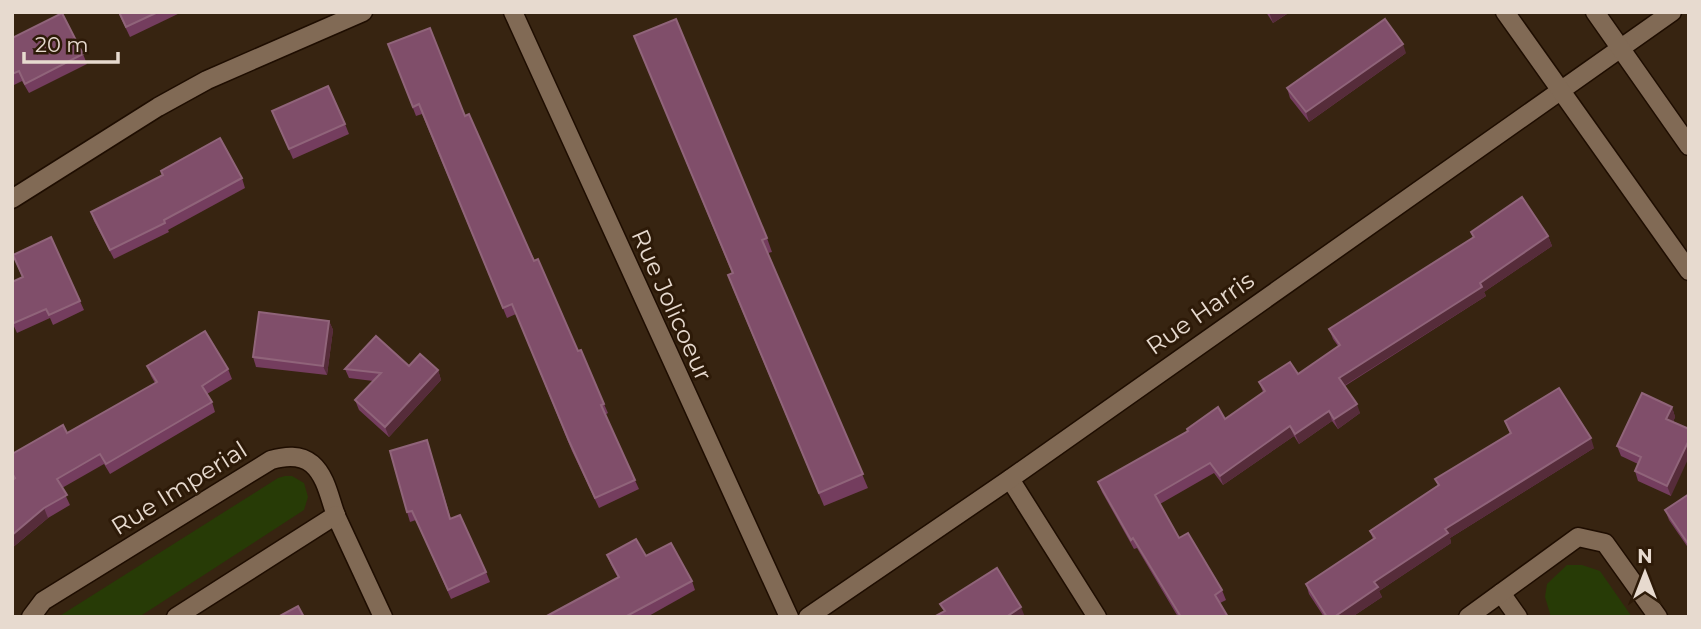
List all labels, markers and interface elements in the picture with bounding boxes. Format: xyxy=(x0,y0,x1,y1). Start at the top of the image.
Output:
scale bar xyxy=(24,21,119,65)
text: 20 m xyxy=(35,32,89,57)
street label: Rue Jolicoeur xyxy=(626,225,718,385)
street label: Rue Harris xyxy=(1140,265,1260,361)
street label: Rue Imperial xyxy=(106,435,252,541)
north arrow xyxy=(1610,538,1680,608)
text: N xyxy=(1637,545,1653,568)

